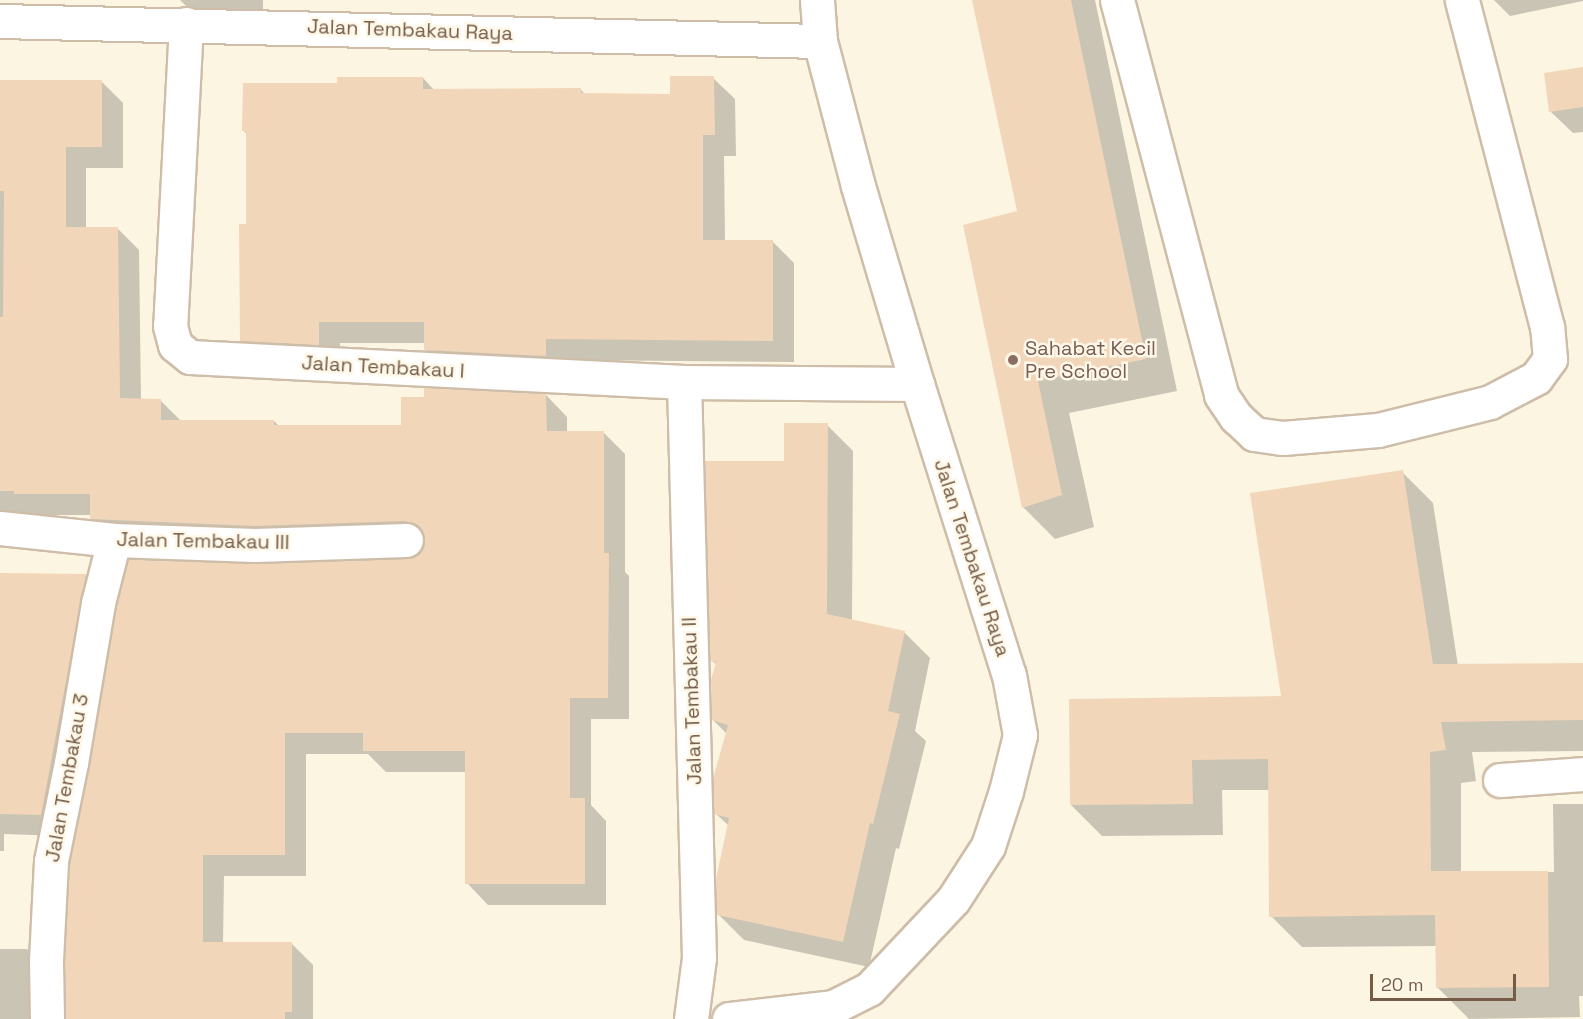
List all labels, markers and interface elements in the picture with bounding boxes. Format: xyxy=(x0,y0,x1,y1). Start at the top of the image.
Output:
street label: Jalan Tembakau Raya xyxy=(306,14,514,46)
place label: Sahabat Kecil Pre School xyxy=(1025,336,1156,383)
street label: Jalan Tembakau I xyxy=(301,351,465,383)
marker: Sahabat Kecil Pre School xyxy=(1006,353,1020,367)
street label: Jalan Tembakau Raya xyxy=(929,456,1015,660)
street label: Jalan Tembakau III xyxy=(116,527,290,555)
street label: Jalan Tembakau II xyxy=(677,616,707,786)
street label: Jalan Tembakau 3 xyxy=(40,692,94,864)
scale bar xyxy=(1373,962,1518,1000)
text: 20 m xyxy=(1381,973,1424,996)

